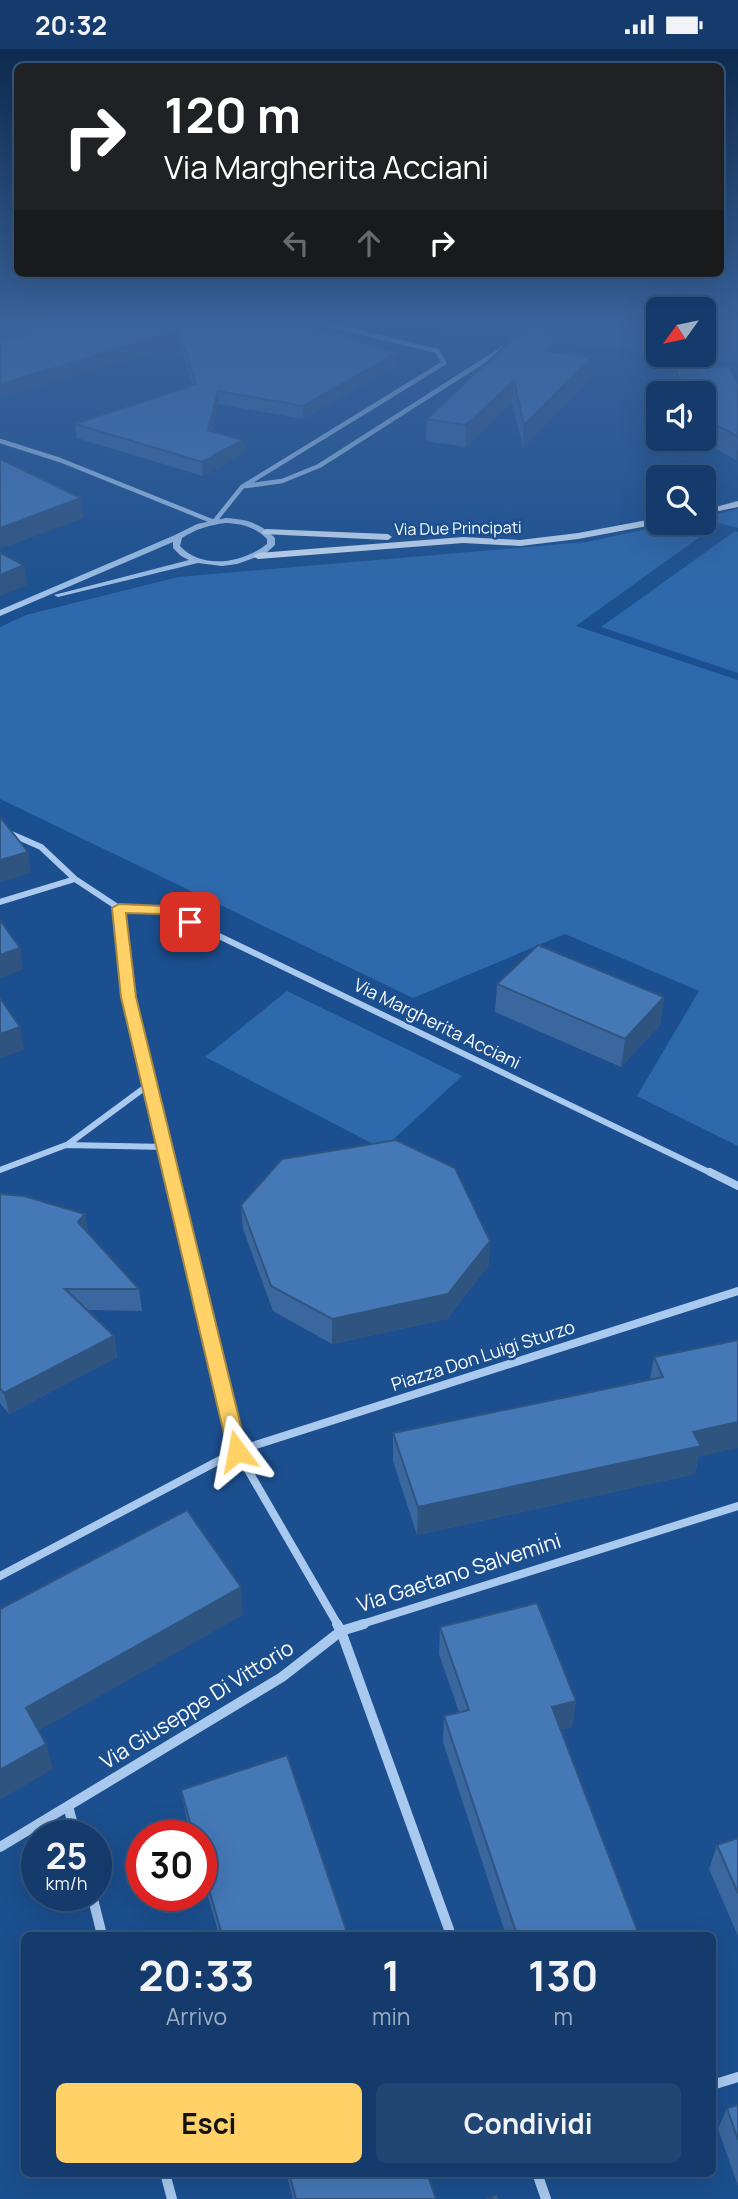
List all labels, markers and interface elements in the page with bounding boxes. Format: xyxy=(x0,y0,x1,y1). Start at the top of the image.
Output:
text: 20:32 xyxy=(35,7,107,43)
text: 120 m xyxy=(164,81,301,148)
icon: right xyxy=(49,91,140,182)
text: Via Margherita Acciani xyxy=(164,145,489,189)
icon: left xyxy=(277,224,315,262)
icon: ahead xyxy=(350,224,388,262)
icon: right xyxy=(423,224,461,262)
north arrow xyxy=(646,297,716,367)
map controls xyxy=(646,297,716,535)
button: sound xyxy=(646,381,716,451)
button: search xyxy=(646,465,716,535)
street label: Via Due Principati xyxy=(394,516,522,540)
pin xyxy=(160,892,220,952)
icon: arrive xyxy=(171,903,209,941)
street label: Via Margherita Acciani xyxy=(350,972,525,1074)
street label: Piazza Don Luigi Sturzo xyxy=(388,1314,578,1396)
position arrow xyxy=(200,1414,274,1488)
street label: Via Gaetano Salvemini xyxy=(353,1526,564,1618)
street label: Via Giuseppe Di Vittorio xyxy=(95,1633,298,1775)
speed limit sign: 30 xyxy=(126,1820,217,1911)
text: 25 xyxy=(46,1832,87,1880)
text: km/h xyxy=(46,1871,87,1895)
text: 20:33 xyxy=(139,1946,254,2004)
text: 1 xyxy=(382,1946,400,2004)
text: 130 xyxy=(528,1946,598,2004)
text: Arrivo xyxy=(166,2000,227,2032)
text: min xyxy=(372,2000,410,2032)
text: m xyxy=(553,2000,573,2032)
button: Esci xyxy=(56,2083,362,2163)
button: Condividi xyxy=(376,2083,681,2163)

